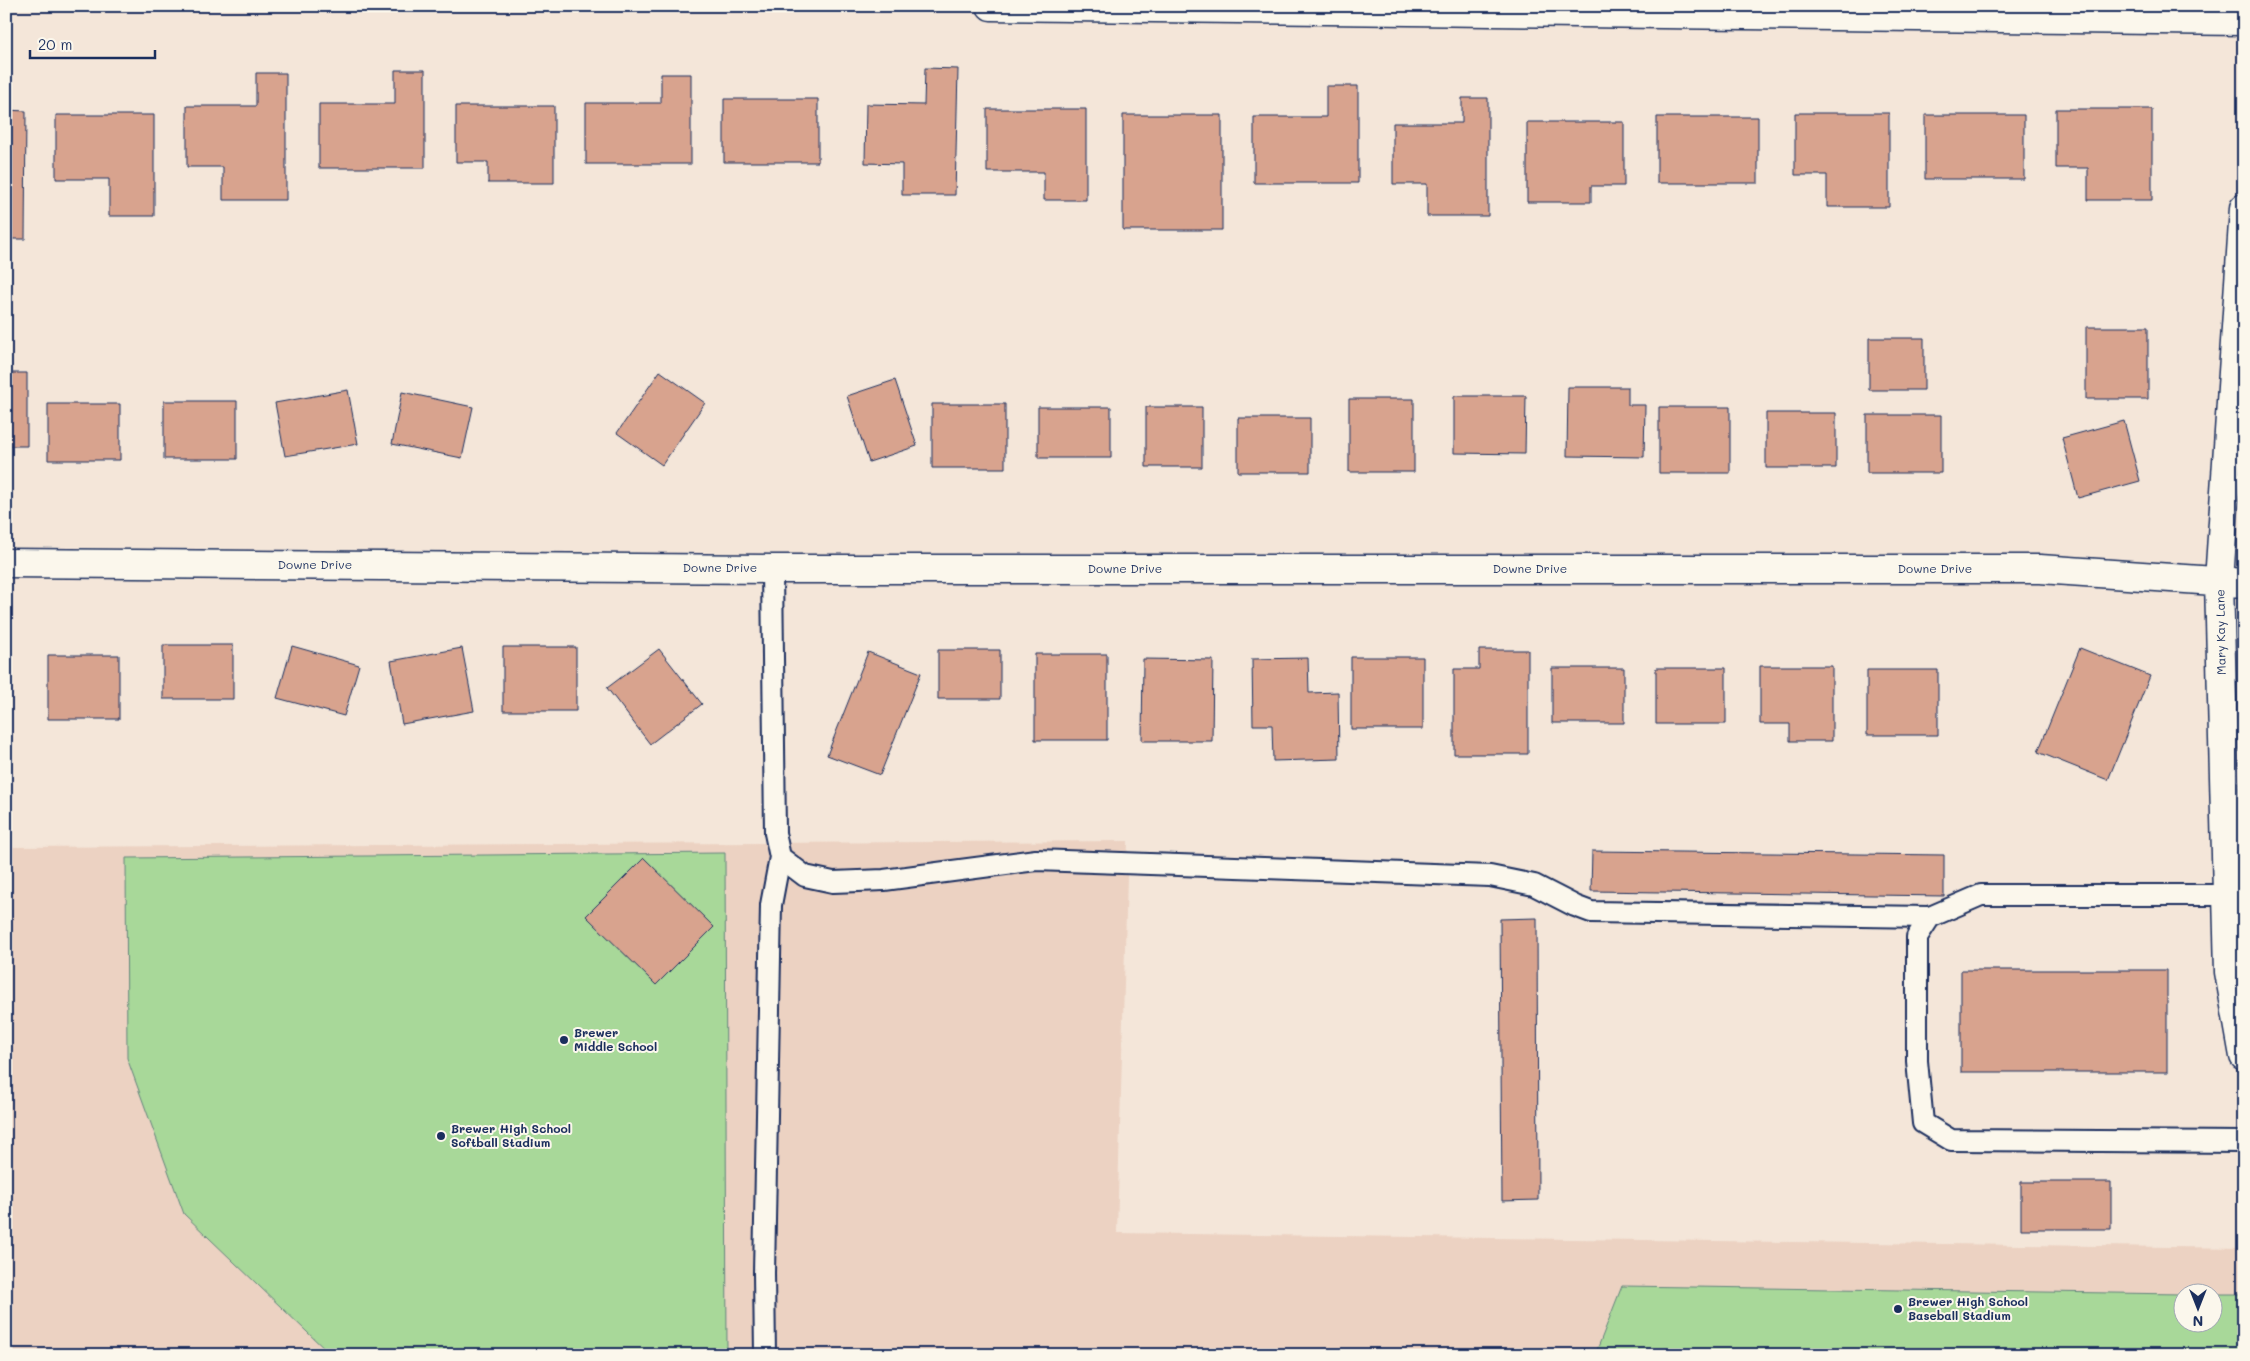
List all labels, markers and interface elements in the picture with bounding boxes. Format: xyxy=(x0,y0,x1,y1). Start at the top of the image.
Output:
scale bar xyxy=(30,28,155,60)
text: 20 m xyxy=(38,34,72,54)
street label: Downe Drive xyxy=(278,556,352,572)
street label: Downe Drive xyxy=(683,559,757,575)
street label: Downe Drive xyxy=(1088,560,1162,576)
street label: Downe Drive xyxy=(1493,560,1567,576)
street label: Downe Drive xyxy=(1898,560,1972,576)
street label: Mary Kay Lane xyxy=(2211,589,2229,675)
place label: Brewer Middle School xyxy=(574,1024,657,1054)
marker: Brewer Middle School xyxy=(558,1034,570,1046)
place label: Brewer High School Softball Stadium xyxy=(451,1120,571,1150)
marker: Brewer High School Softball Stadium xyxy=(435,1130,447,1142)
north arrow xyxy=(2172,1284,2222,1334)
place label: Brewer High School Baseball Stadium xyxy=(1908,1293,2028,1323)
marker: Brewer High School Baseball Stadium xyxy=(1892,1303,1904,1315)
text: N xyxy=(2193,1312,2203,1331)

